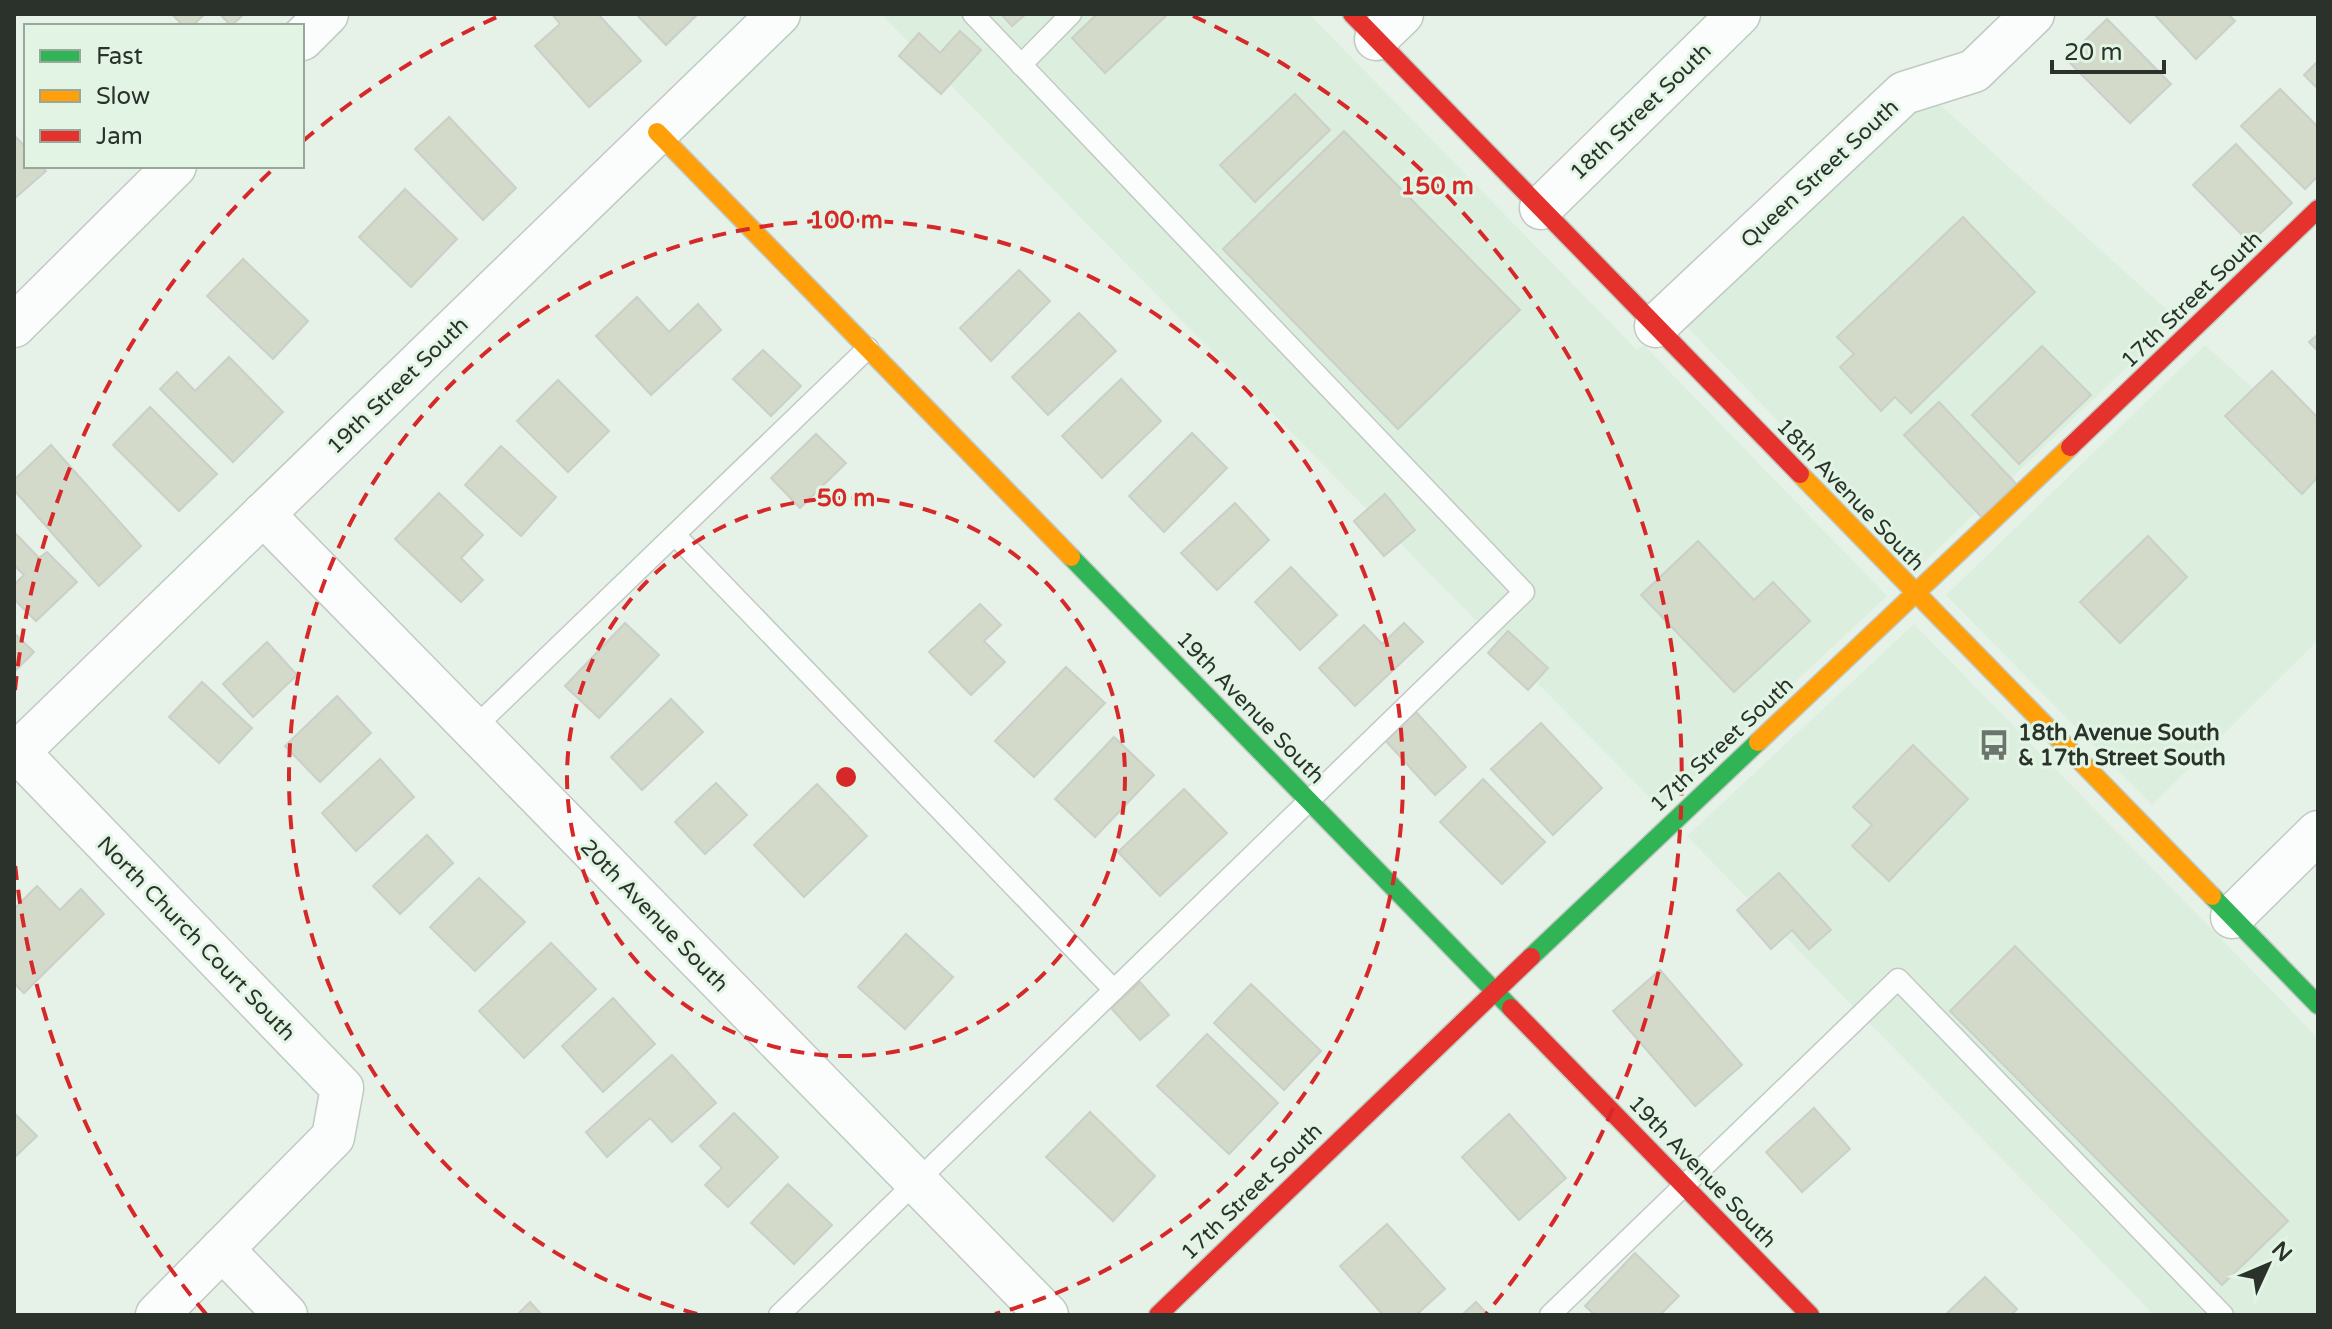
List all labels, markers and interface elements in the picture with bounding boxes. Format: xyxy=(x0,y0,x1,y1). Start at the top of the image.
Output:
legend xyxy=(24,24,304,168)
scale bar xyxy=(2052,24,2164,74)
street label: 18th Street South xyxy=(1565,38,1717,186)
text: 20 m xyxy=(2064,38,2122,67)
text: Fast xyxy=(96,42,143,71)
text: Slow xyxy=(96,82,150,111)
street label: Queen Street South xyxy=(1736,94,1904,253)
text: Jam xyxy=(96,122,143,151)
text: 150 m xyxy=(1400,172,1474,201)
text: 100 m xyxy=(809,206,883,235)
street label: 17th Street South xyxy=(2116,226,2268,374)
street label: 19th Street South xyxy=(322,312,474,460)
street label: 18th Avenue South xyxy=(1771,413,1930,576)
text: 50 m xyxy=(817,484,875,513)
street label: 19th Avenue South xyxy=(1171,626,1330,789)
street label: 17th Street South xyxy=(1645,672,1799,818)
place label: 18th Avenue South & 17th Street South xyxy=(2018,720,2226,771)
bus stop icon: 18th Avenue South & 17th Street South xyxy=(1977,728,2011,762)
centre of rings xyxy=(832,763,860,791)
street label: North Church Court South xyxy=(92,831,301,1046)
street label: 20th Avenue South xyxy=(575,834,734,997)
street label: 19th Avenue South xyxy=(1623,1090,1782,1253)
street label: 17th Street South xyxy=(1176,1118,1328,1266)
north arrow xyxy=(2228,1225,2308,1305)
text: N xyxy=(2266,1236,2297,1267)

